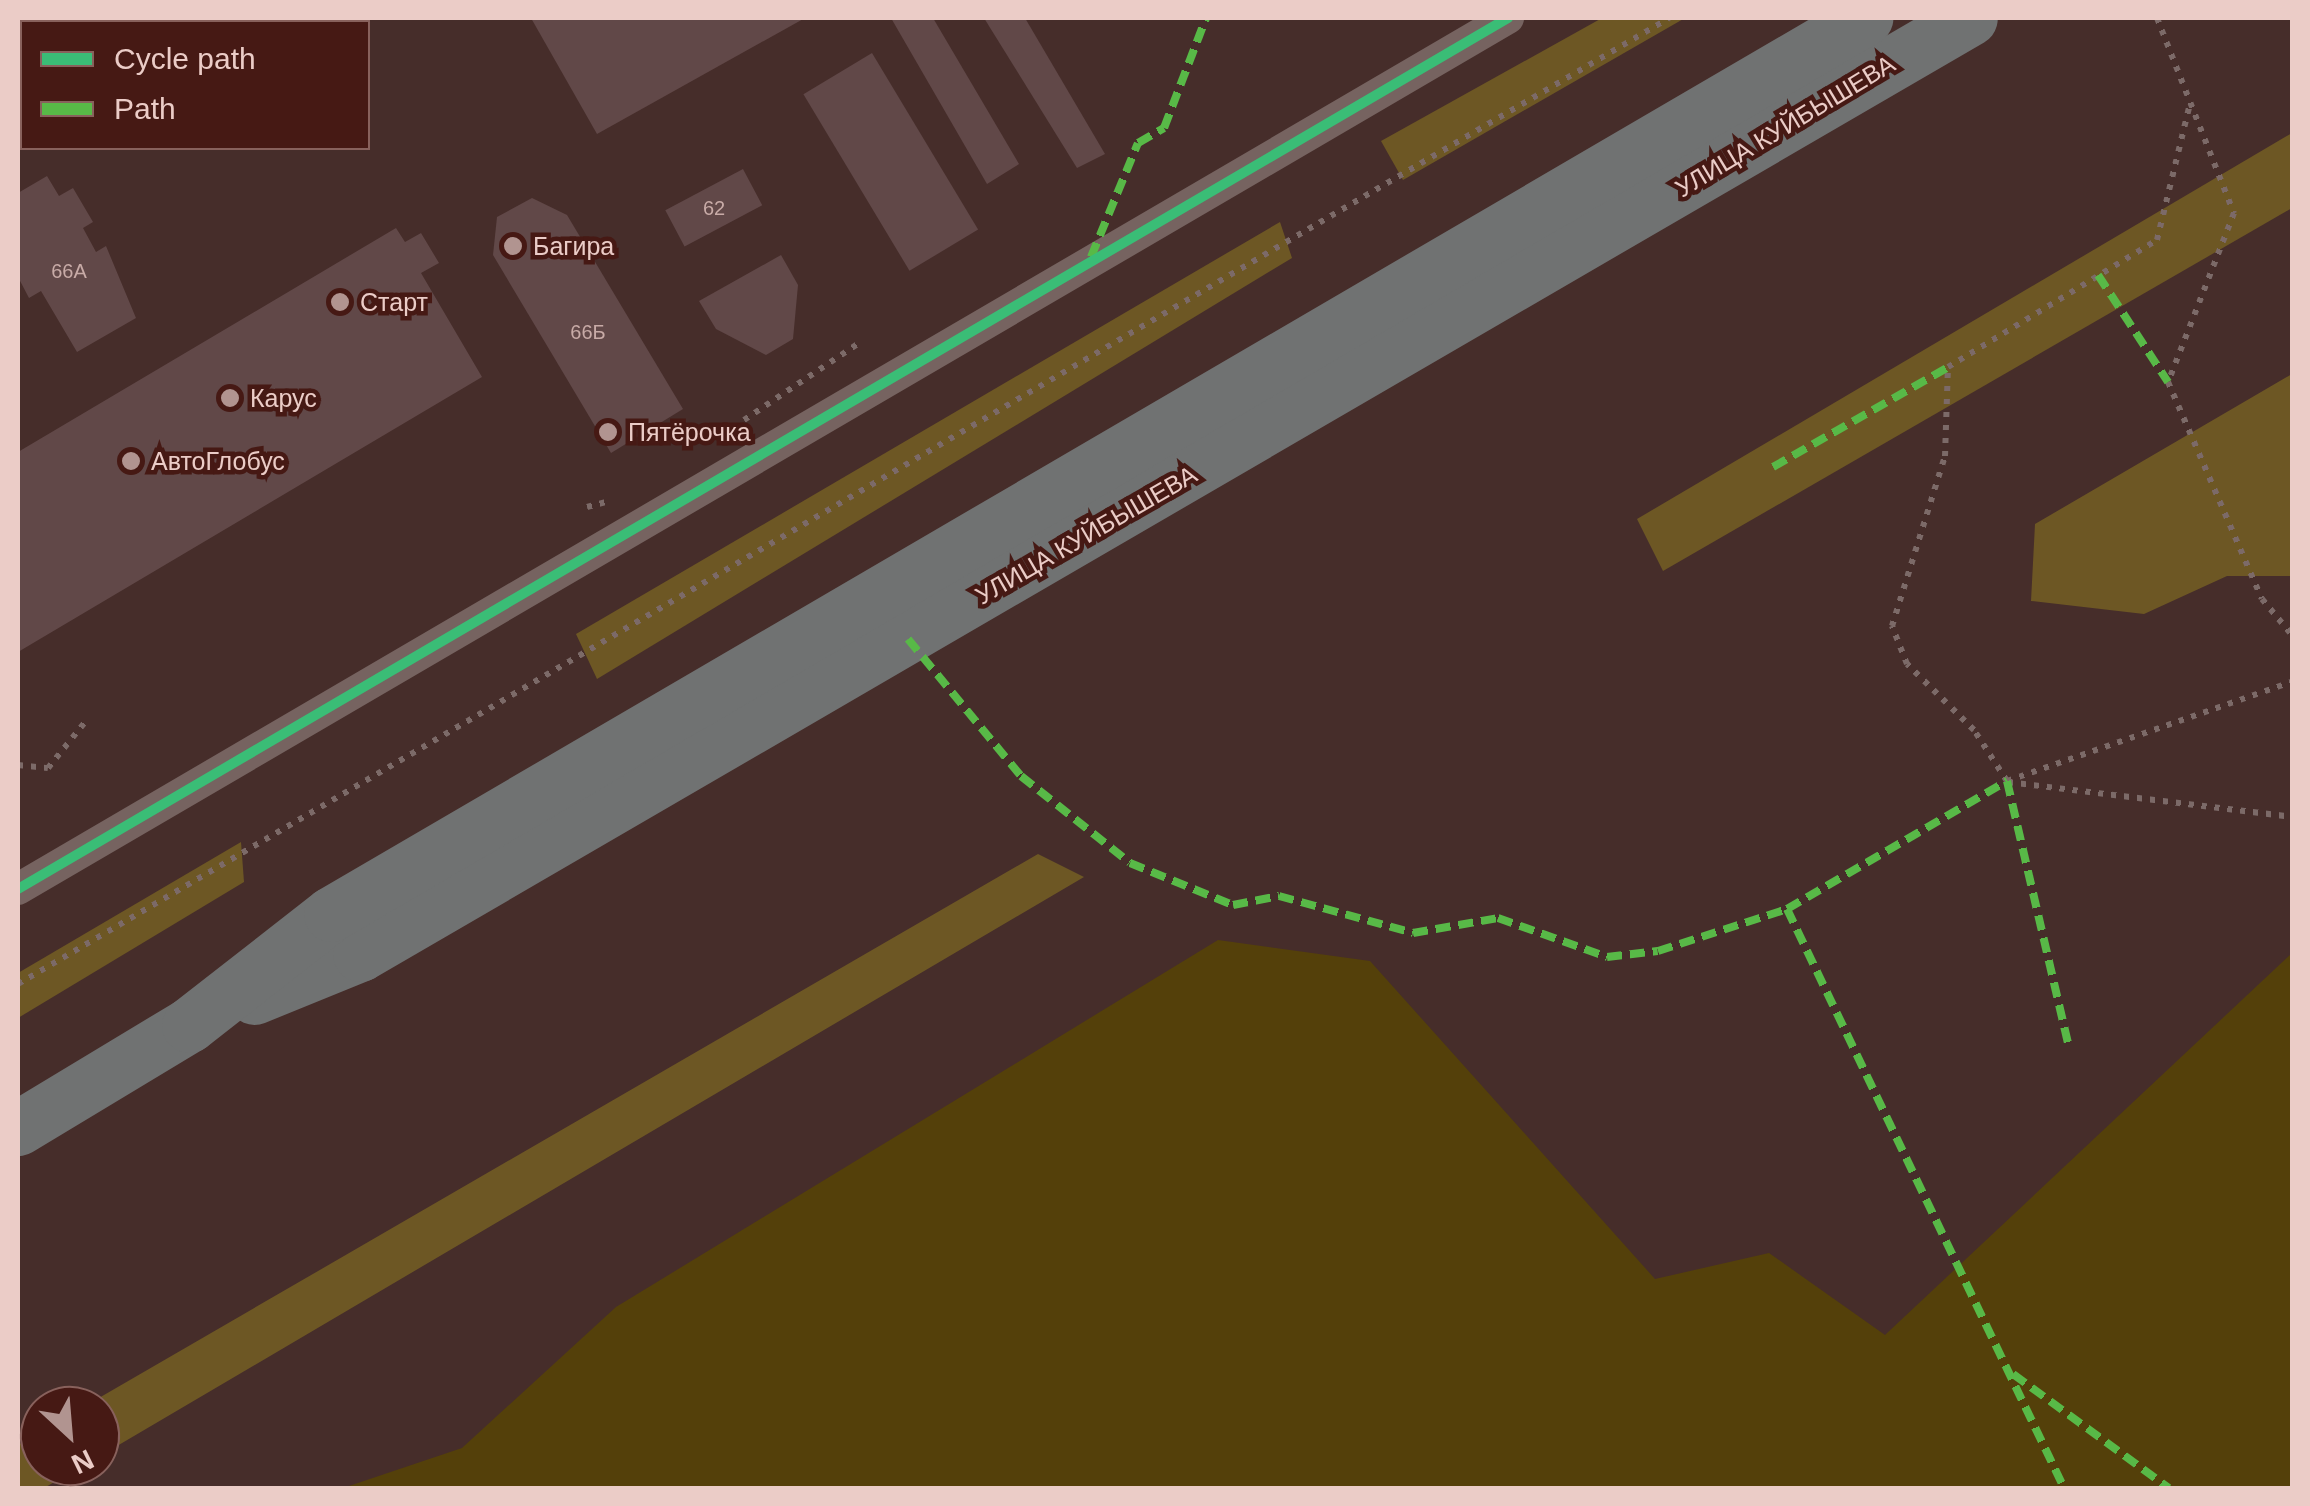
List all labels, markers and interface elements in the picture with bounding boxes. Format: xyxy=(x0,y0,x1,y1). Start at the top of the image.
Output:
legend xyxy=(20,20,370,150)
text: Cycle path xyxy=(114,42,256,75)
street label: УЛИЦА КУЙБЫШЕВА xyxy=(1670,49,1900,203)
text: Path xyxy=(114,92,176,125)
house number: 62 xyxy=(703,196,725,220)
place label: Багира xyxy=(533,231,614,261)
marker: Багира xyxy=(502,235,524,257)
house number: 66А xyxy=(51,259,87,283)
place label: Старт xyxy=(360,287,428,317)
marker: Старт xyxy=(329,291,351,313)
house number: 66Б xyxy=(570,320,606,344)
place label: Карус xyxy=(250,383,317,413)
marker: Карус xyxy=(219,387,241,409)
place label: Пятёрочка xyxy=(628,417,751,447)
marker: Пятёрочка xyxy=(597,421,619,443)
place label: АвтоГлобус xyxy=(151,446,285,476)
marker: АвтоГлобус xyxy=(120,450,142,472)
street label: УЛИЦА КУЙБЫШЕВА xyxy=(970,459,1202,611)
north arrow xyxy=(20,1386,120,1486)
text: N xyxy=(67,1443,98,1480)

